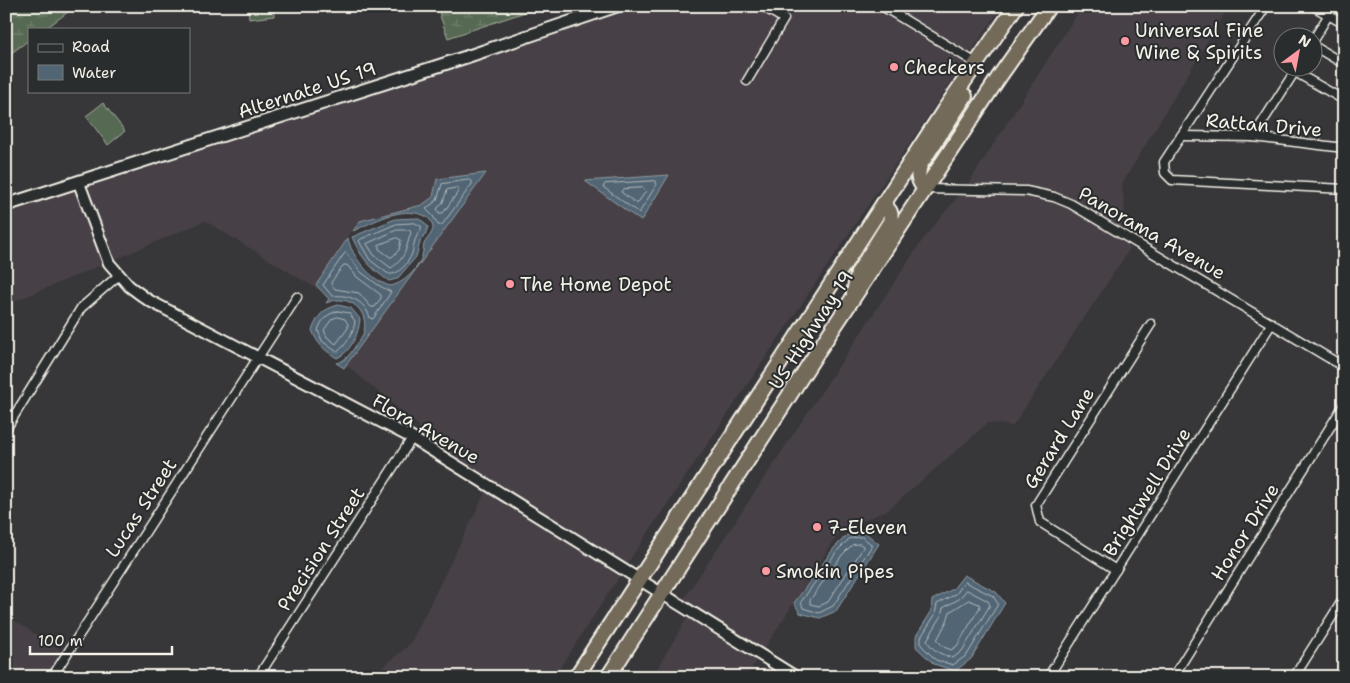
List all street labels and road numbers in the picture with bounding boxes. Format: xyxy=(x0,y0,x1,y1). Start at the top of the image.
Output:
street label: Alternate US 19 xyxy=(235,56,379,124)
street label: Rattan Drive xyxy=(1205,107,1323,143)
street label: Panorama Avenue xyxy=(1074,181,1230,285)
street label: US Highway 19 xyxy=(763,266,859,394)
street label: Gerard Lane xyxy=(1018,383,1100,493)
street label: Flora Avenue xyxy=(368,388,484,470)
street label: Brightwell Drive xyxy=(1097,423,1197,561)
street label: Lucas Street xyxy=(100,454,182,562)
street label: Honor Drive xyxy=(1205,479,1285,585)
street label: Precision Street xyxy=(272,482,370,616)

